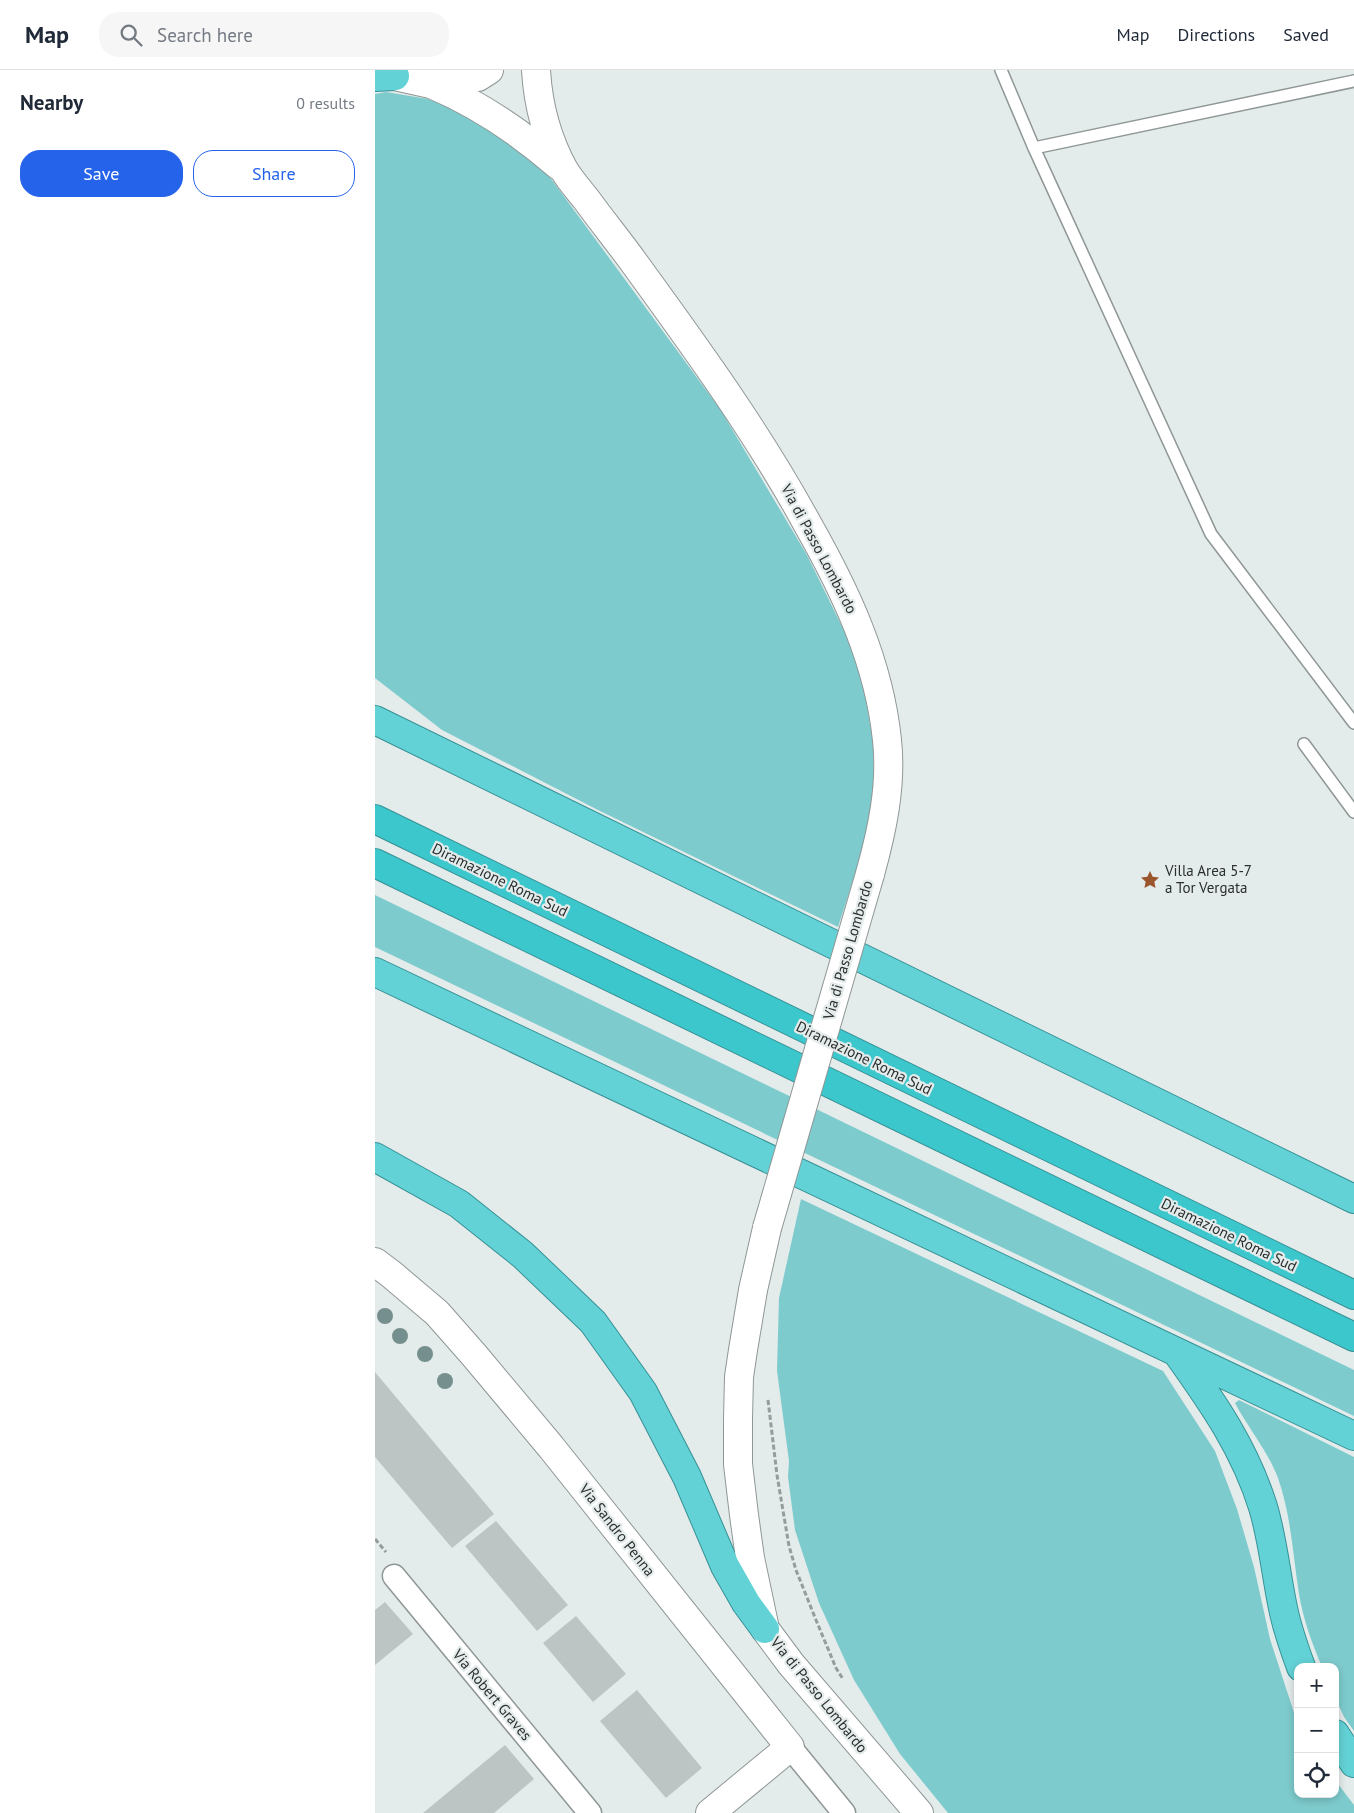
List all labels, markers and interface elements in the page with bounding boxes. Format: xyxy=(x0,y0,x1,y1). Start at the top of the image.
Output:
search box xyxy=(99,12,449,57)
text: Map xyxy=(25,19,69,50)
icon: search xyxy=(117,21,145,49)
text: Search here xyxy=(157,23,253,47)
text: Map xyxy=(1117,23,1149,46)
text: Directions xyxy=(1177,23,1255,46)
text: Saved xyxy=(1283,23,1329,46)
text: Nearby xyxy=(20,89,83,116)
text: 0 results xyxy=(296,93,355,113)
button: Save xyxy=(20,150,183,197)
button: Share xyxy=(193,150,355,197)
street label: Via di Passo Lombardo xyxy=(777,480,862,617)
street label: Diramazione Roma Sud xyxy=(429,838,571,921)
place label: Villa Area 5-7 a Tor Vergata xyxy=(1164,861,1252,897)
place icon: Villa Area 5-7 a Tor Vergata xyxy=(1139,869,1161,891)
street label: Via di Passo Lombardo xyxy=(818,878,876,1023)
street label: Diramazione Roma Sud xyxy=(793,1016,935,1099)
street label: Diramazione Roma Sud xyxy=(1158,1193,1300,1276)
street label: Via Sandro Penna xyxy=(575,1479,659,1580)
street label: Via di Passo Lombardo xyxy=(766,1632,872,1757)
street label: Via Robert Graves xyxy=(448,1644,536,1744)
map controls xyxy=(1294,1663,1339,1798)
button: + xyxy=(1294,1663,1339,1708)
button: − xyxy=(1294,1708,1339,1753)
button: locate xyxy=(1294,1753,1339,1798)

